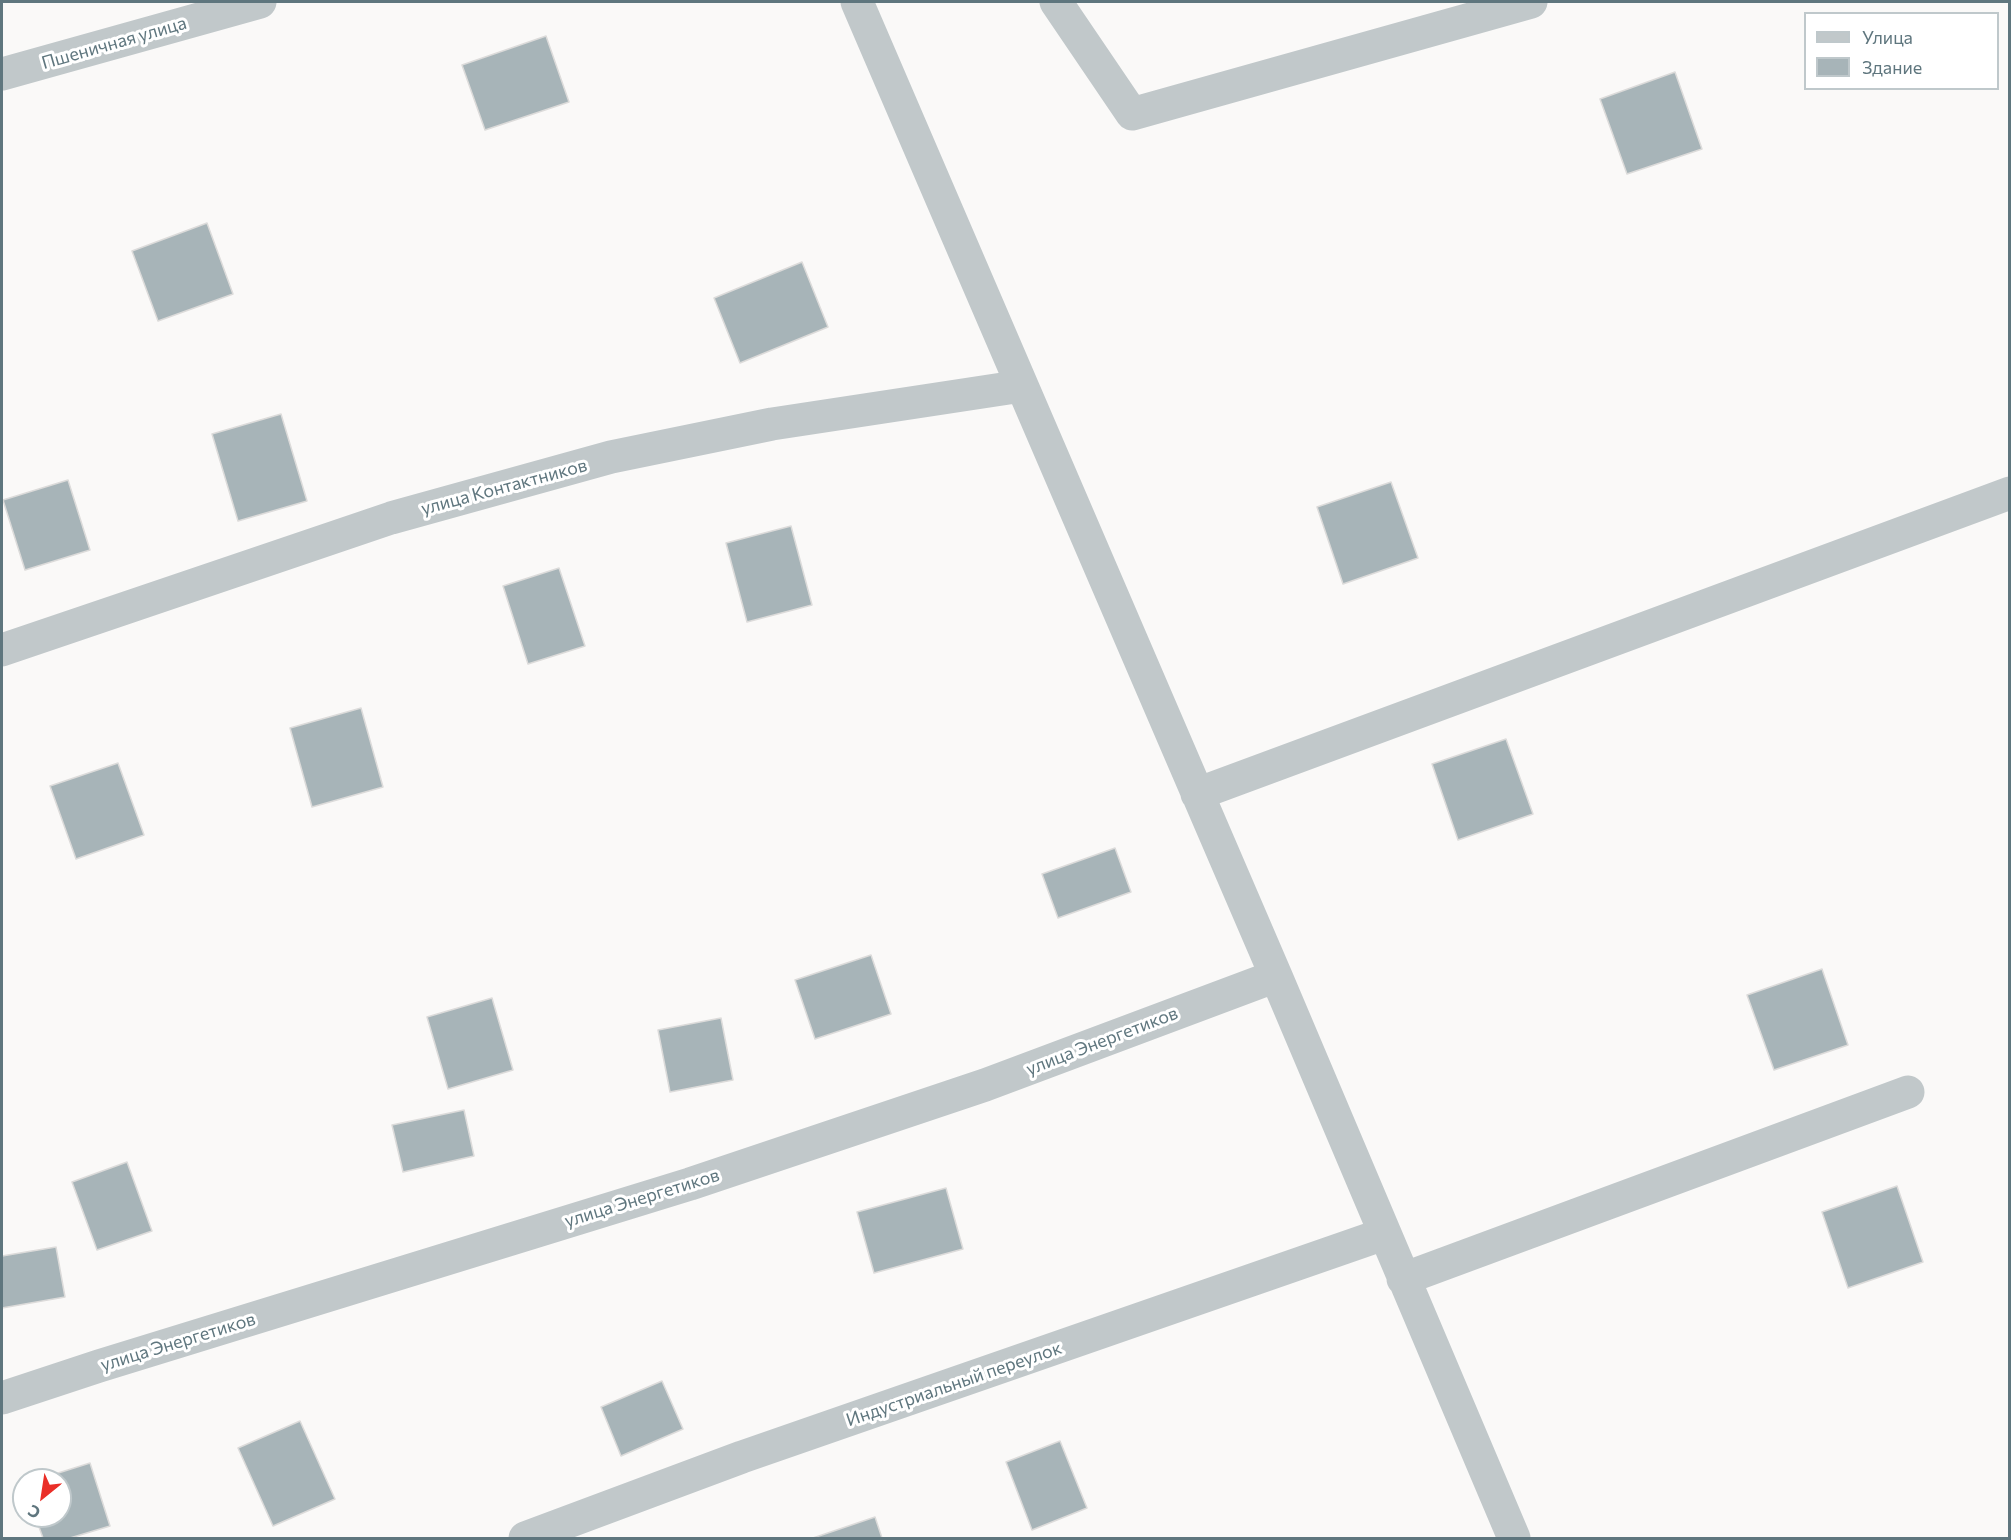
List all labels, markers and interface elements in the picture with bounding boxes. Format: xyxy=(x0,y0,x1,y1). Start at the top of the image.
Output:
street label: Пшеничная улица xyxy=(39,12,189,74)
legend xyxy=(1804,12,1999,90)
text: Улица xyxy=(1862,26,1913,48)
text: Здание xyxy=(1862,56,1922,78)
street label: улица Контактников xyxy=(419,454,589,520)
street label: улица Энергетиков xyxy=(1023,1002,1181,1080)
street label: улица Энергетиков xyxy=(562,1164,722,1232)
street label: улица Энергетиков xyxy=(98,1308,258,1376)
street label: Индустриальный переулок xyxy=(843,1337,1065,1431)
north arrow xyxy=(12,1468,72,1528)
text: С xyxy=(24,1501,43,1523)

